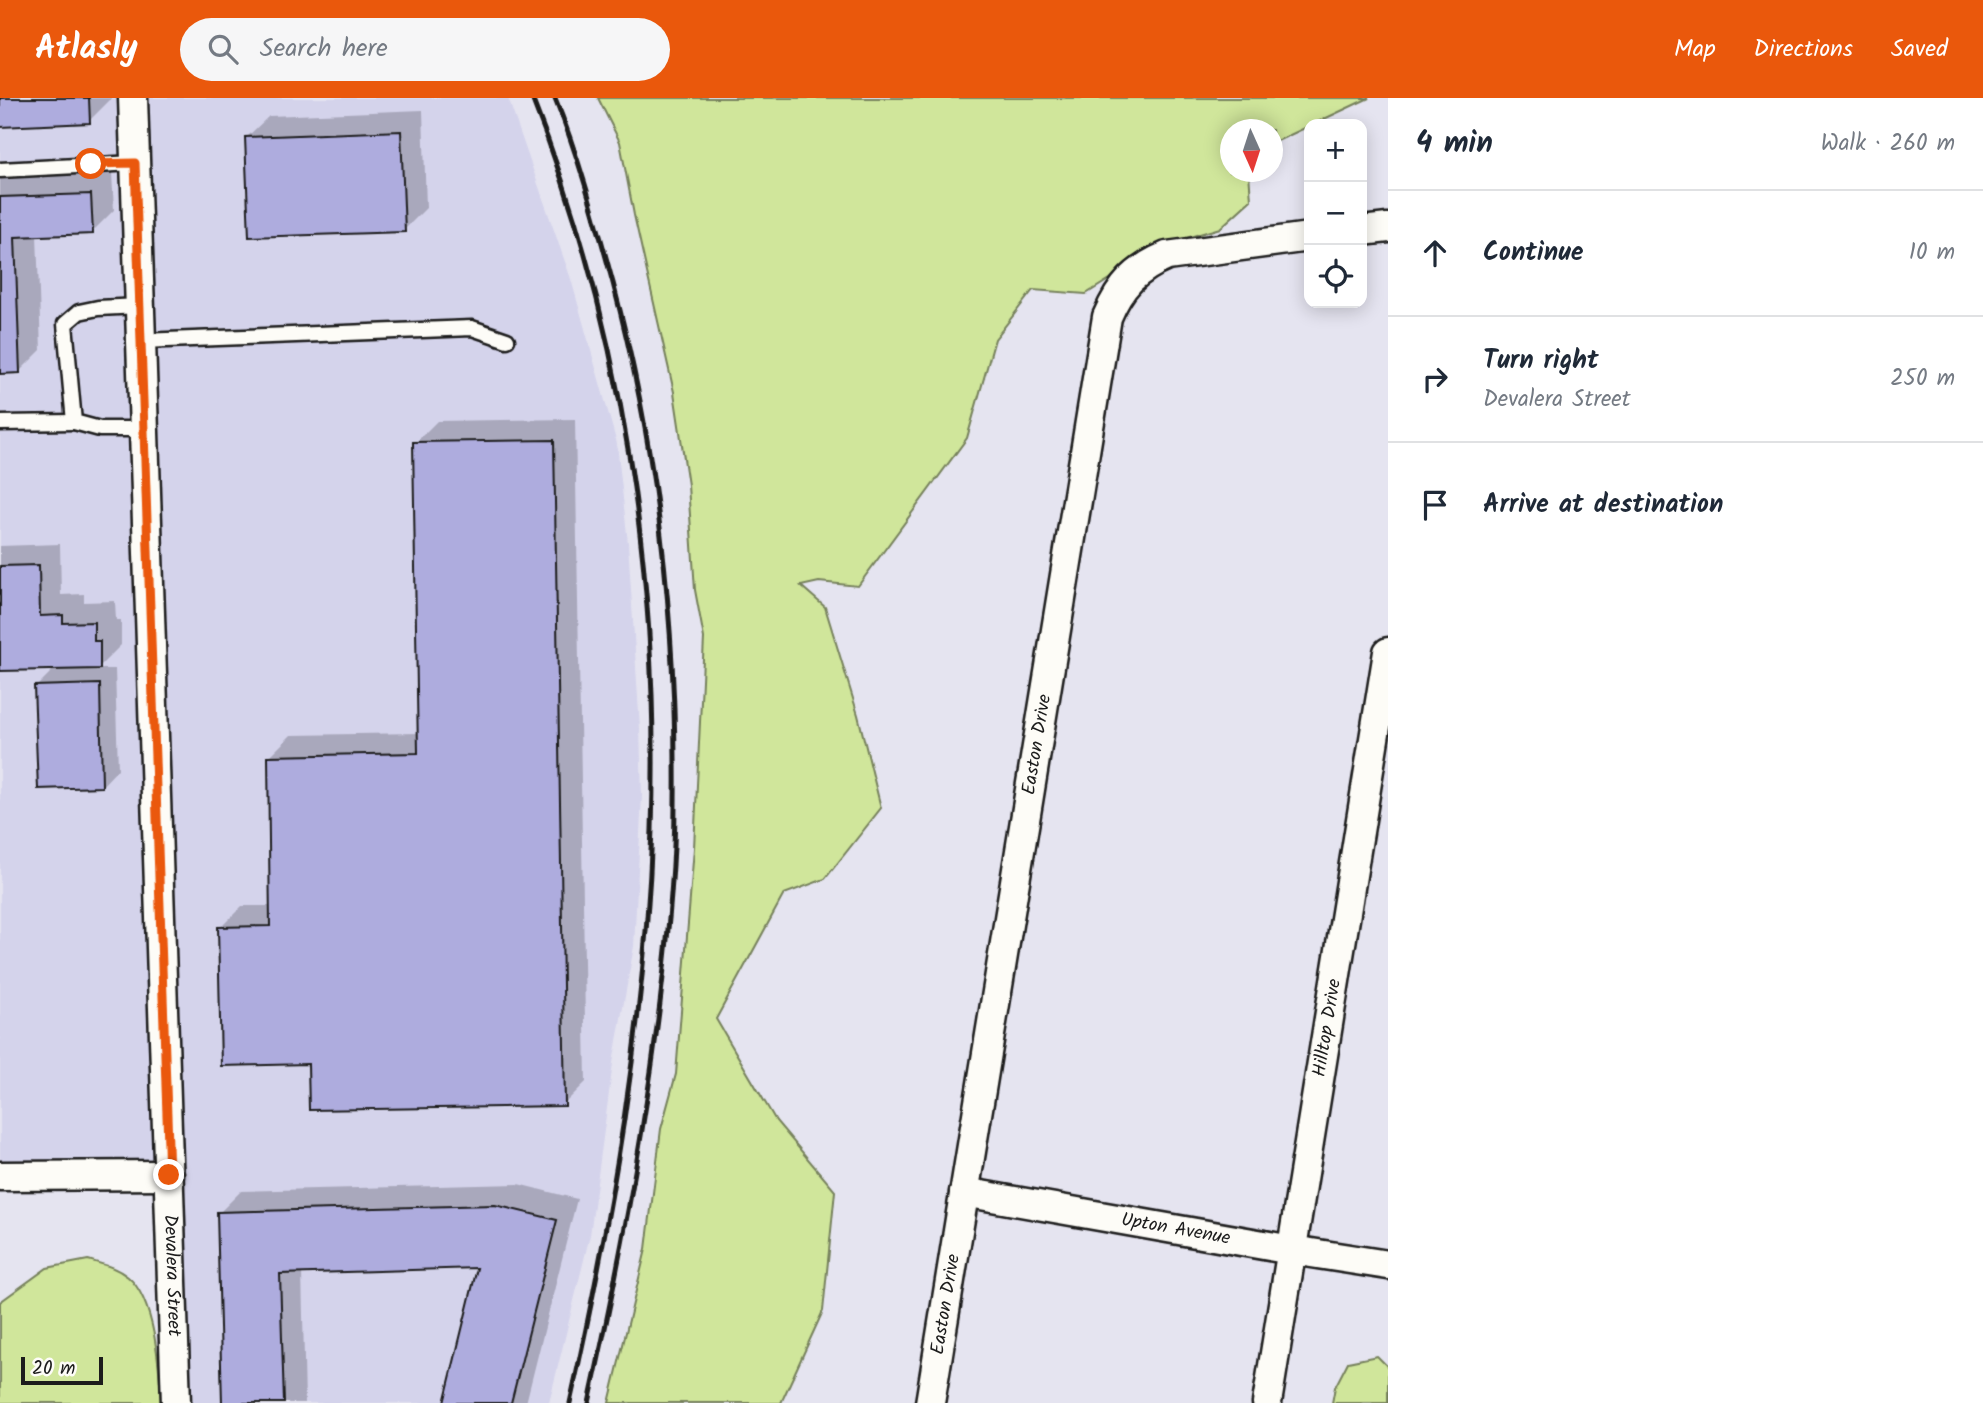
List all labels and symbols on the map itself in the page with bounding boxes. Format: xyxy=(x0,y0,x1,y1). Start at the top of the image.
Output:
north arrow xyxy=(1220,119,1283,182)
route start xyxy=(75,148,106,179)
street label: Easton Drive xyxy=(1014,692,1060,797)
street label: Hilltop Drive xyxy=(1305,976,1350,1079)
route end xyxy=(153,1159,184,1190)
street label: Upton Avenue xyxy=(1119,1205,1233,1254)
street label: Devalera Street xyxy=(155,1214,189,1338)
street label: Easton Drive xyxy=(923,1251,969,1357)
scale bar xyxy=(21,1354,103,1386)

